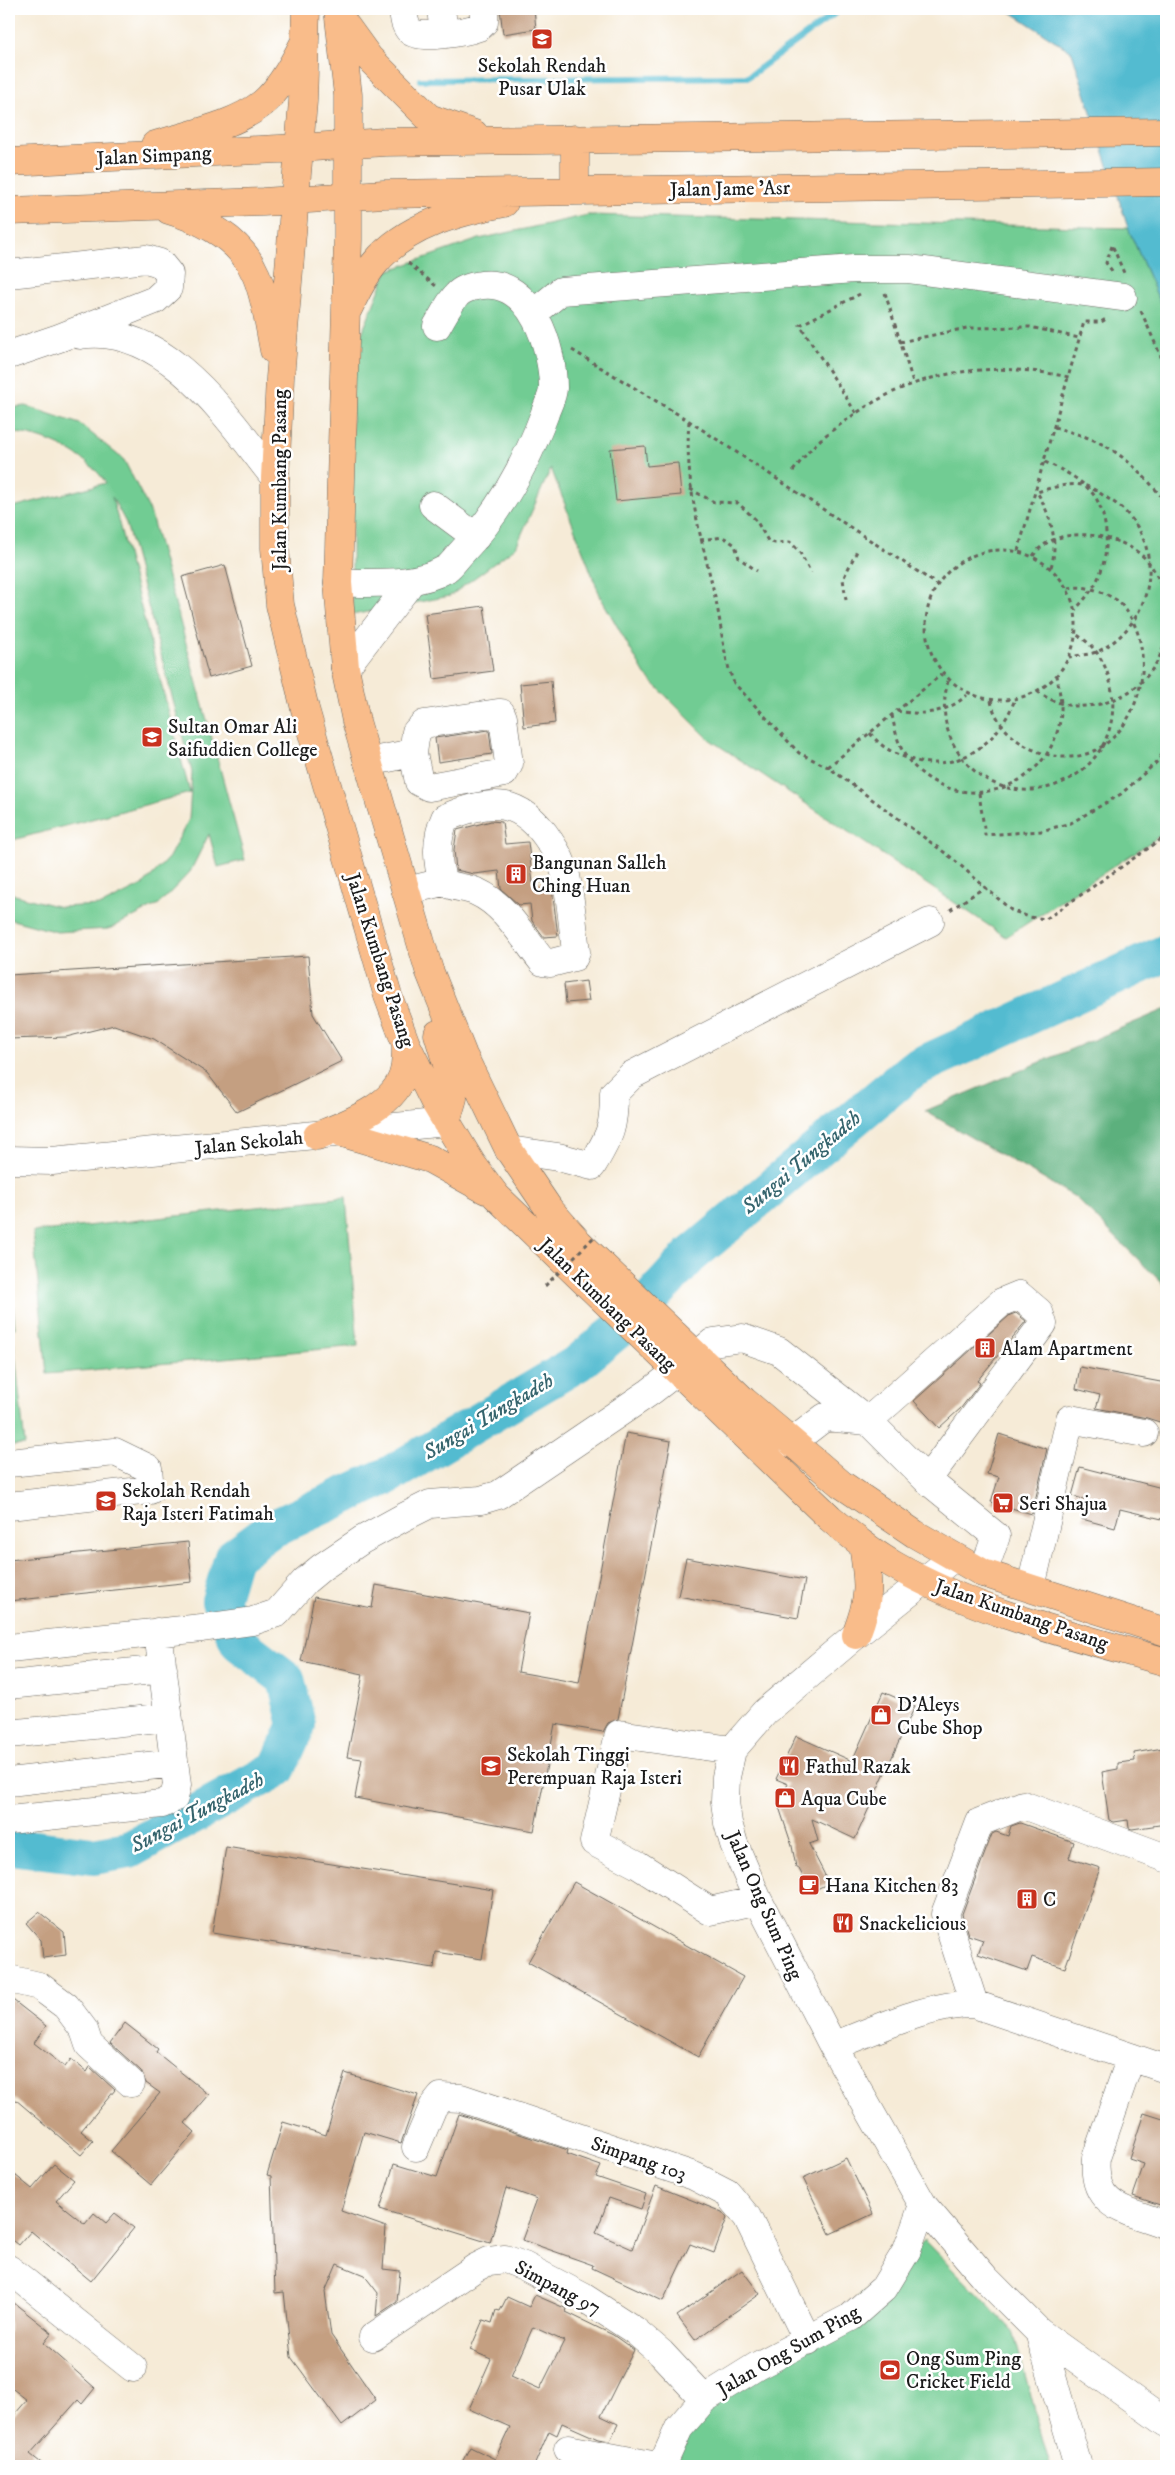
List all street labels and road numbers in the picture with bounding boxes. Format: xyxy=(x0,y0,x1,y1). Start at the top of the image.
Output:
street label: Jalan Simpang xyxy=(94,141,212,172)
street label: Jalan Jame 'Asr xyxy=(668,176,791,203)
street label: Jalan Kumbang Pasang xyxy=(268,389,293,573)
street label: Jalan Kumbang Pasang xyxy=(339,868,420,1051)
street label: Jalan Sekolah xyxy=(192,1125,305,1162)
street label: Jalan Kumbang Pasang xyxy=(532,1232,681,1377)
street label: Jalan Kumbang Pasang xyxy=(930,1573,1112,1657)
street label: Jalan Ong Sum Ping xyxy=(719,1825,808,1984)
street label: Simpang 103 xyxy=(588,2131,689,2187)
street label: Simpang 97 xyxy=(510,2255,605,2321)
street label: Jalan Ong Sum Ping xyxy=(711,2300,865,2403)

